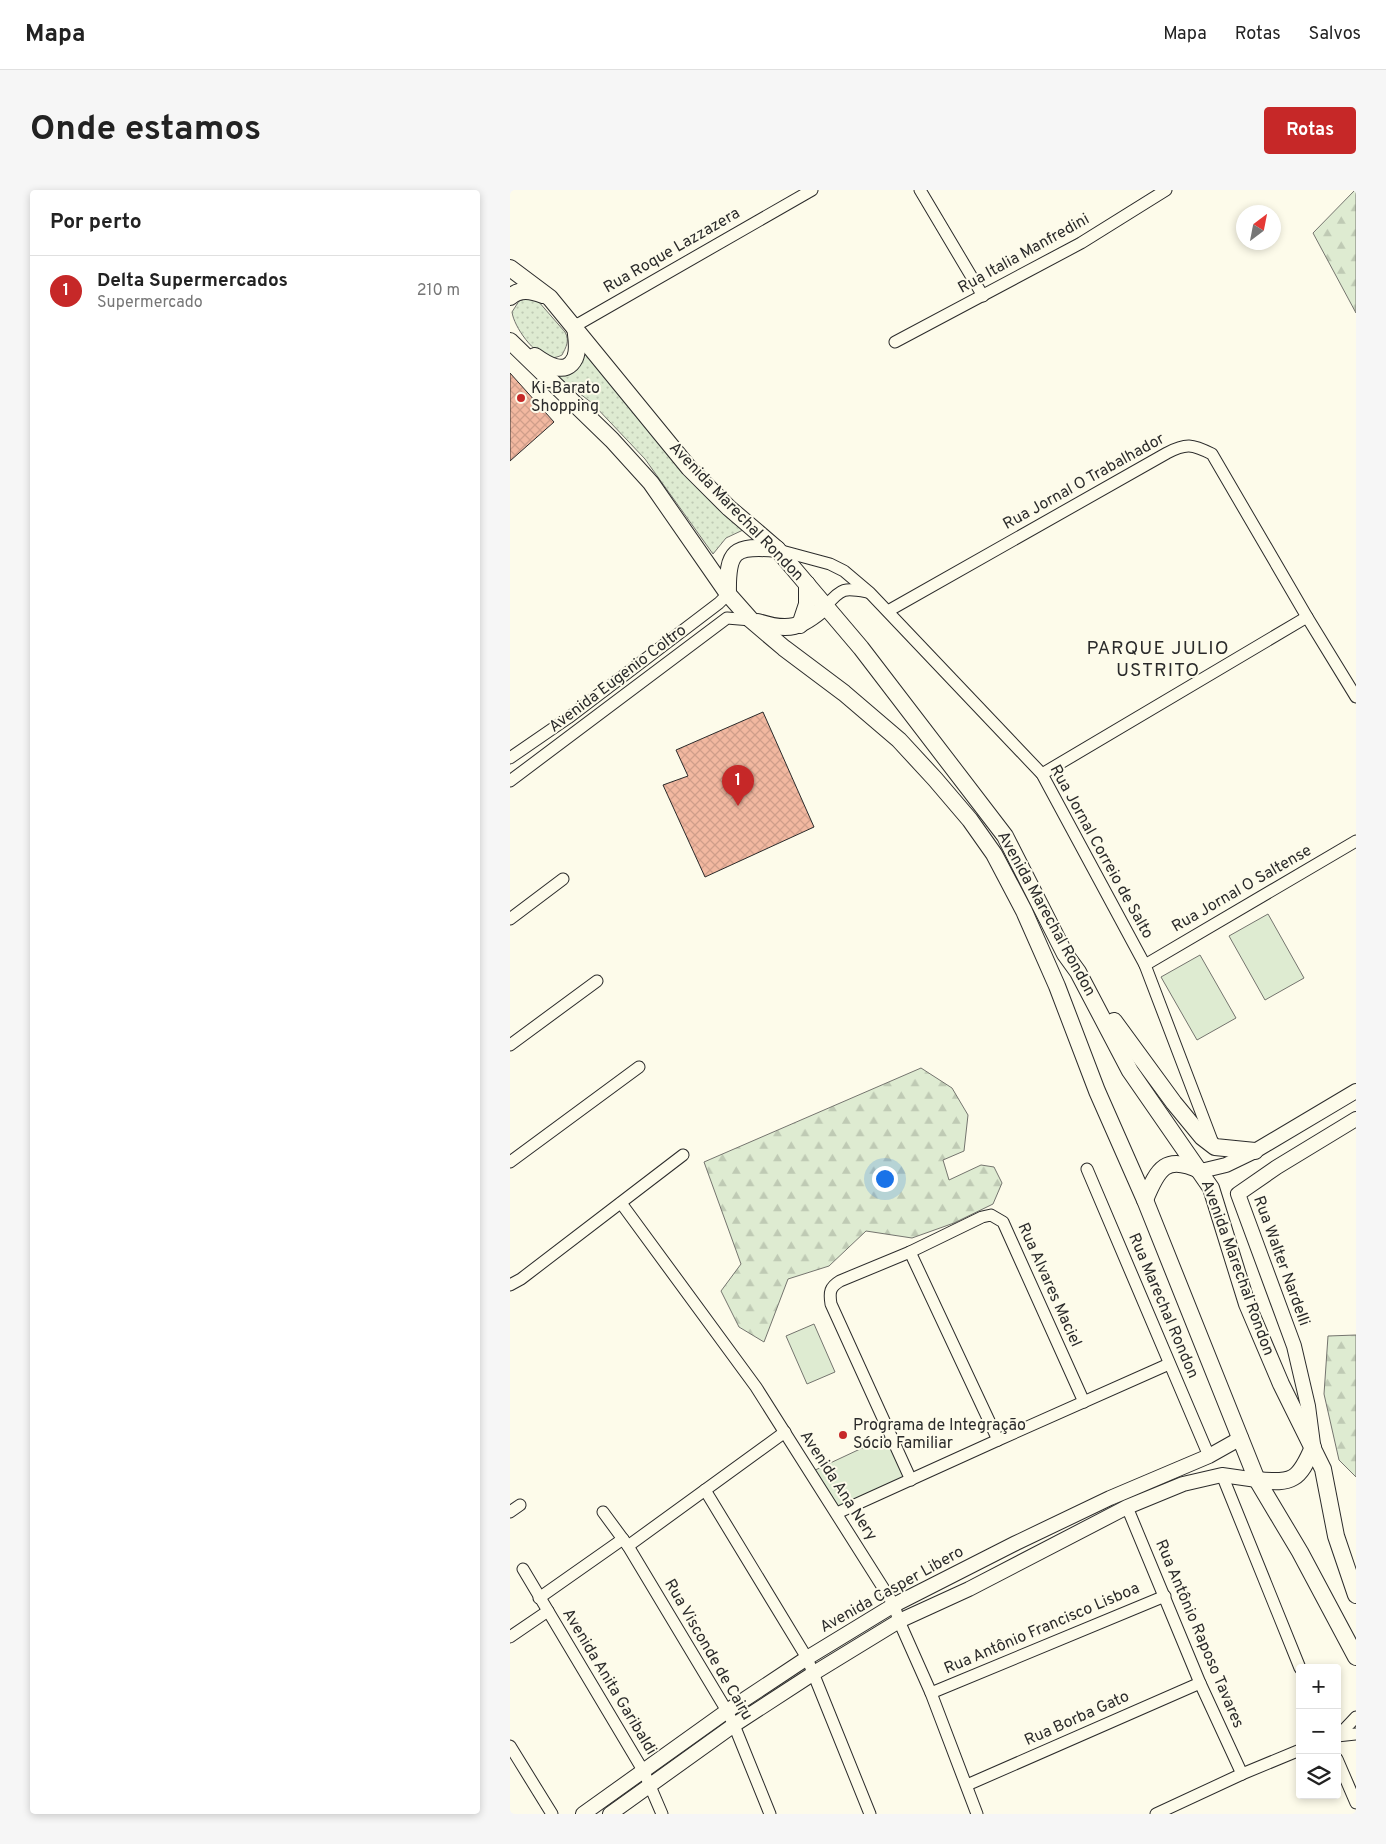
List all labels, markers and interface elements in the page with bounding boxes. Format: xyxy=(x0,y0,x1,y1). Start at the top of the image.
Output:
text: Mapa xyxy=(25,20,85,50)
text: Mapa xyxy=(1163,23,1207,46)
text: Rotas xyxy=(1235,23,1281,46)
text: Salvos xyxy=(1309,23,1361,46)
button: Rotas xyxy=(1264,107,1356,154)
text: Onde estamos xyxy=(30,108,261,152)
street label: Rua Roque Lazzazera xyxy=(600,204,744,298)
north arrow xyxy=(1236,205,1281,250)
text: Por perto xyxy=(50,209,142,236)
street label: Rua Italia Manfredini xyxy=(955,210,1093,298)
text: Delta Supermercados xyxy=(97,269,288,293)
text: 1 xyxy=(63,281,69,301)
text: 210 m xyxy=(417,281,460,301)
text: Supermercado xyxy=(97,293,203,313)
place label: Ki-Barato Shopping xyxy=(531,379,600,417)
marker: Ki-Barato Shopping xyxy=(515,392,527,404)
street label: Rua Jornal O Trabalhador xyxy=(1000,429,1168,535)
street label: Avenida Marechal Rondon xyxy=(664,438,808,586)
street label: Avenida Eugenio Coltro xyxy=(545,621,691,737)
district label: PARQUE JULIO USTRITO xyxy=(1086,637,1230,683)
street label: Rua Jornal Correio de Salto xyxy=(1045,762,1157,943)
pin: 1 xyxy=(722,765,754,806)
street label: Avenida Marechal Rondon xyxy=(992,828,1100,1000)
street label: Rua Jornal O Saltense xyxy=(1169,841,1315,937)
your location xyxy=(872,1166,898,1192)
street label: Avenida Marechal Rondon xyxy=(1196,1177,1278,1359)
street label: Rua Walter Nardelli xyxy=(1248,1193,1314,1329)
street label: Rua Alvares Maciel xyxy=(1013,1220,1085,1350)
street label: Rua Marechal Rondon xyxy=(1123,1230,1203,1382)
place label: Programa de Integração Sócio Familiar xyxy=(853,1416,1026,1454)
street label: Avenida Ana Nery xyxy=(795,1427,881,1545)
marker: Programa de Integração Sócio Familiar xyxy=(837,1429,849,1441)
street label: Rua Antônio Raposo Tavares xyxy=(1150,1537,1248,1731)
street label: Avenida Casper Libero xyxy=(817,1542,967,1638)
street label: Rua Visconde de Cairu xyxy=(659,1576,757,1724)
street label: Rua Antônio Francisco Lisboa xyxy=(941,1579,1143,1679)
street label: Avenida Anita Garibaldi xyxy=(557,1605,661,1759)
map controls xyxy=(1296,1664,1341,1799)
button: + xyxy=(1296,1664,1341,1709)
street label: Rua Borba Gato xyxy=(1021,1687,1133,1751)
button: − xyxy=(1296,1709,1341,1754)
button: layers xyxy=(1296,1754,1341,1799)

